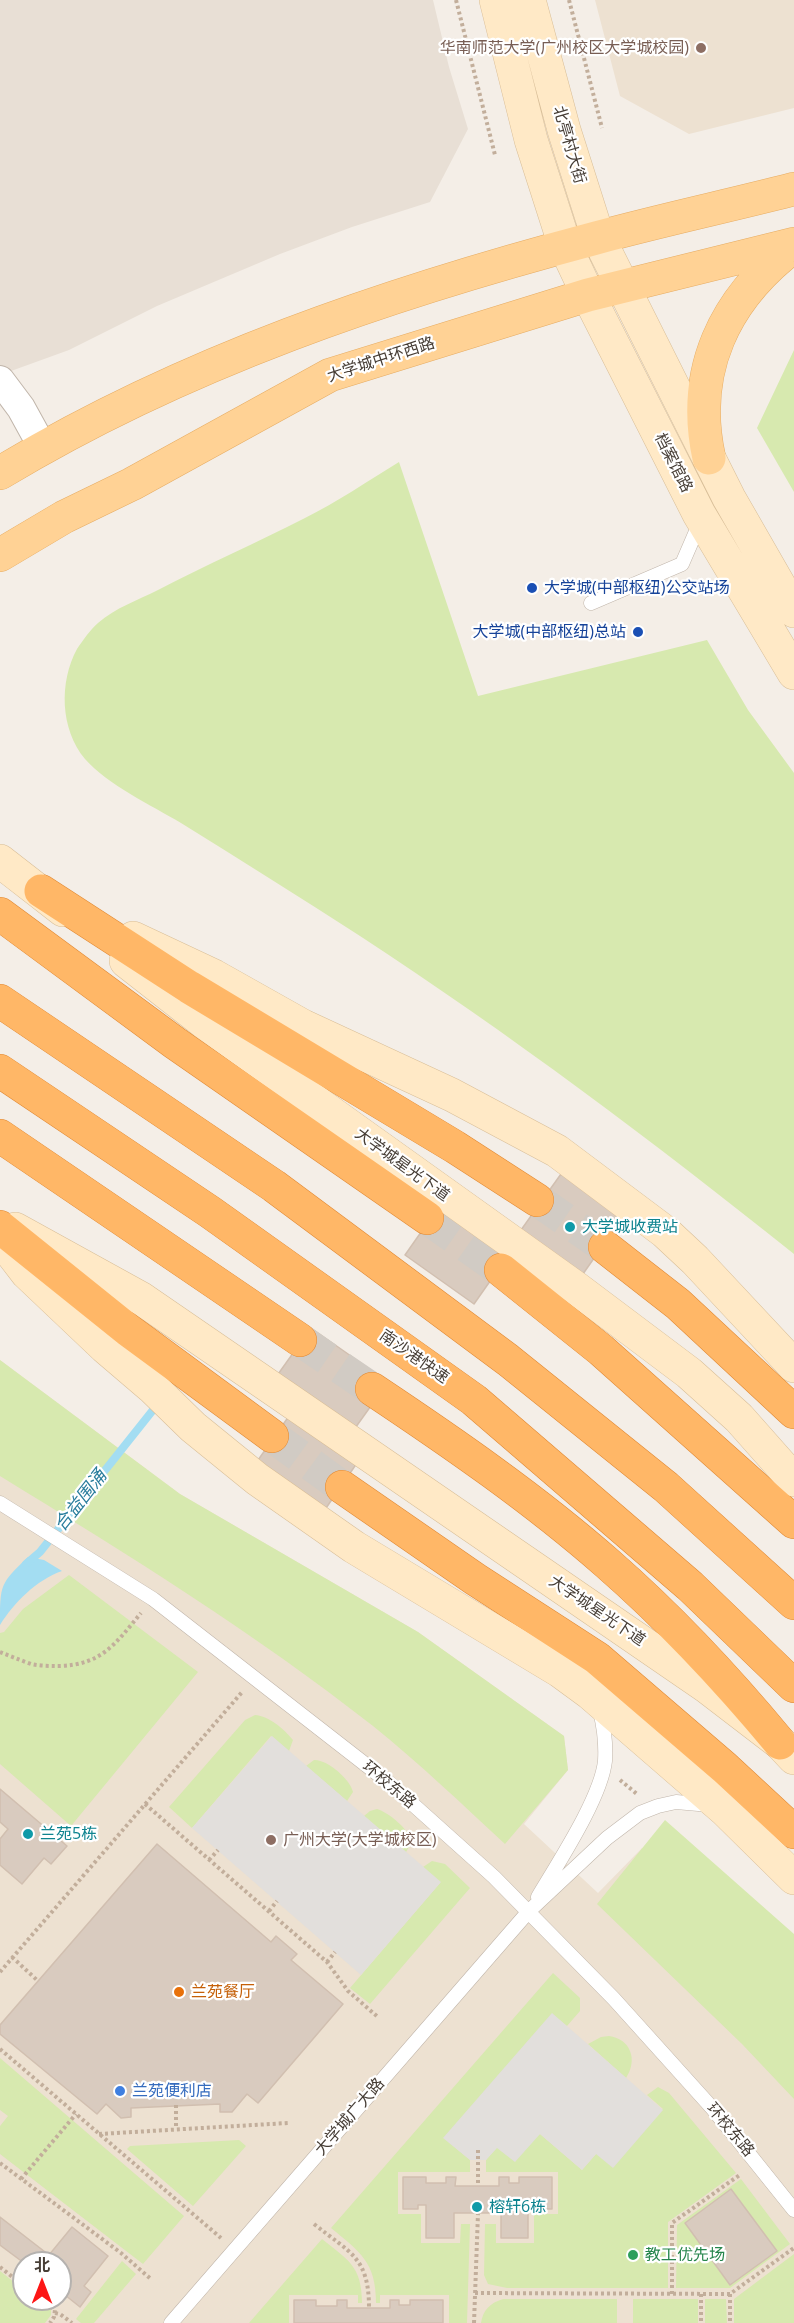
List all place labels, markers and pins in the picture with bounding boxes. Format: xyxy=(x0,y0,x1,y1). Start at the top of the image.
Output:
place label: 华南师范大学(广州校区大学城校园) xyxy=(440,38,689,58)
marker: 华南师范大学(广州校区大学城校园) xyxy=(694,41,708,55)
place label: 大学城(中部枢纽)公交站场 xyxy=(544,578,729,598)
marker: 大学城(中部枢纽)公交站场 xyxy=(525,581,539,595)
place label: 大学城(中部枢纽)总站 xyxy=(473,622,626,642)
marker: 大学城(中部枢纽)总站 xyxy=(631,625,645,639)
place label: 大学城收费站 xyxy=(582,1217,678,1237)
marker: 大学城收费站 xyxy=(563,1220,577,1234)
place label: 兰苑5栋 xyxy=(40,1824,97,1844)
marker: 兰苑5栋 xyxy=(21,1827,35,1841)
place label: 广州大学(大学城校区) xyxy=(283,1830,436,1850)
marker: 广州大学(大学城校区) xyxy=(264,1833,278,1847)
place label: 兰苑餐厅 xyxy=(191,1982,255,2002)
marker: 兰苑餐厅 xyxy=(172,1985,186,1999)
place label: 兰苑便利店 xyxy=(132,2081,212,2101)
marker: 兰苑便利店 xyxy=(113,2084,127,2098)
place label: 榕轩6栋 xyxy=(489,2197,546,2217)
marker: 榕轩6栋 xyxy=(470,2200,484,2214)
place label: 教工优先场 xyxy=(645,2245,725,2265)
marker: 教工优先场 xyxy=(626,2248,640,2262)

